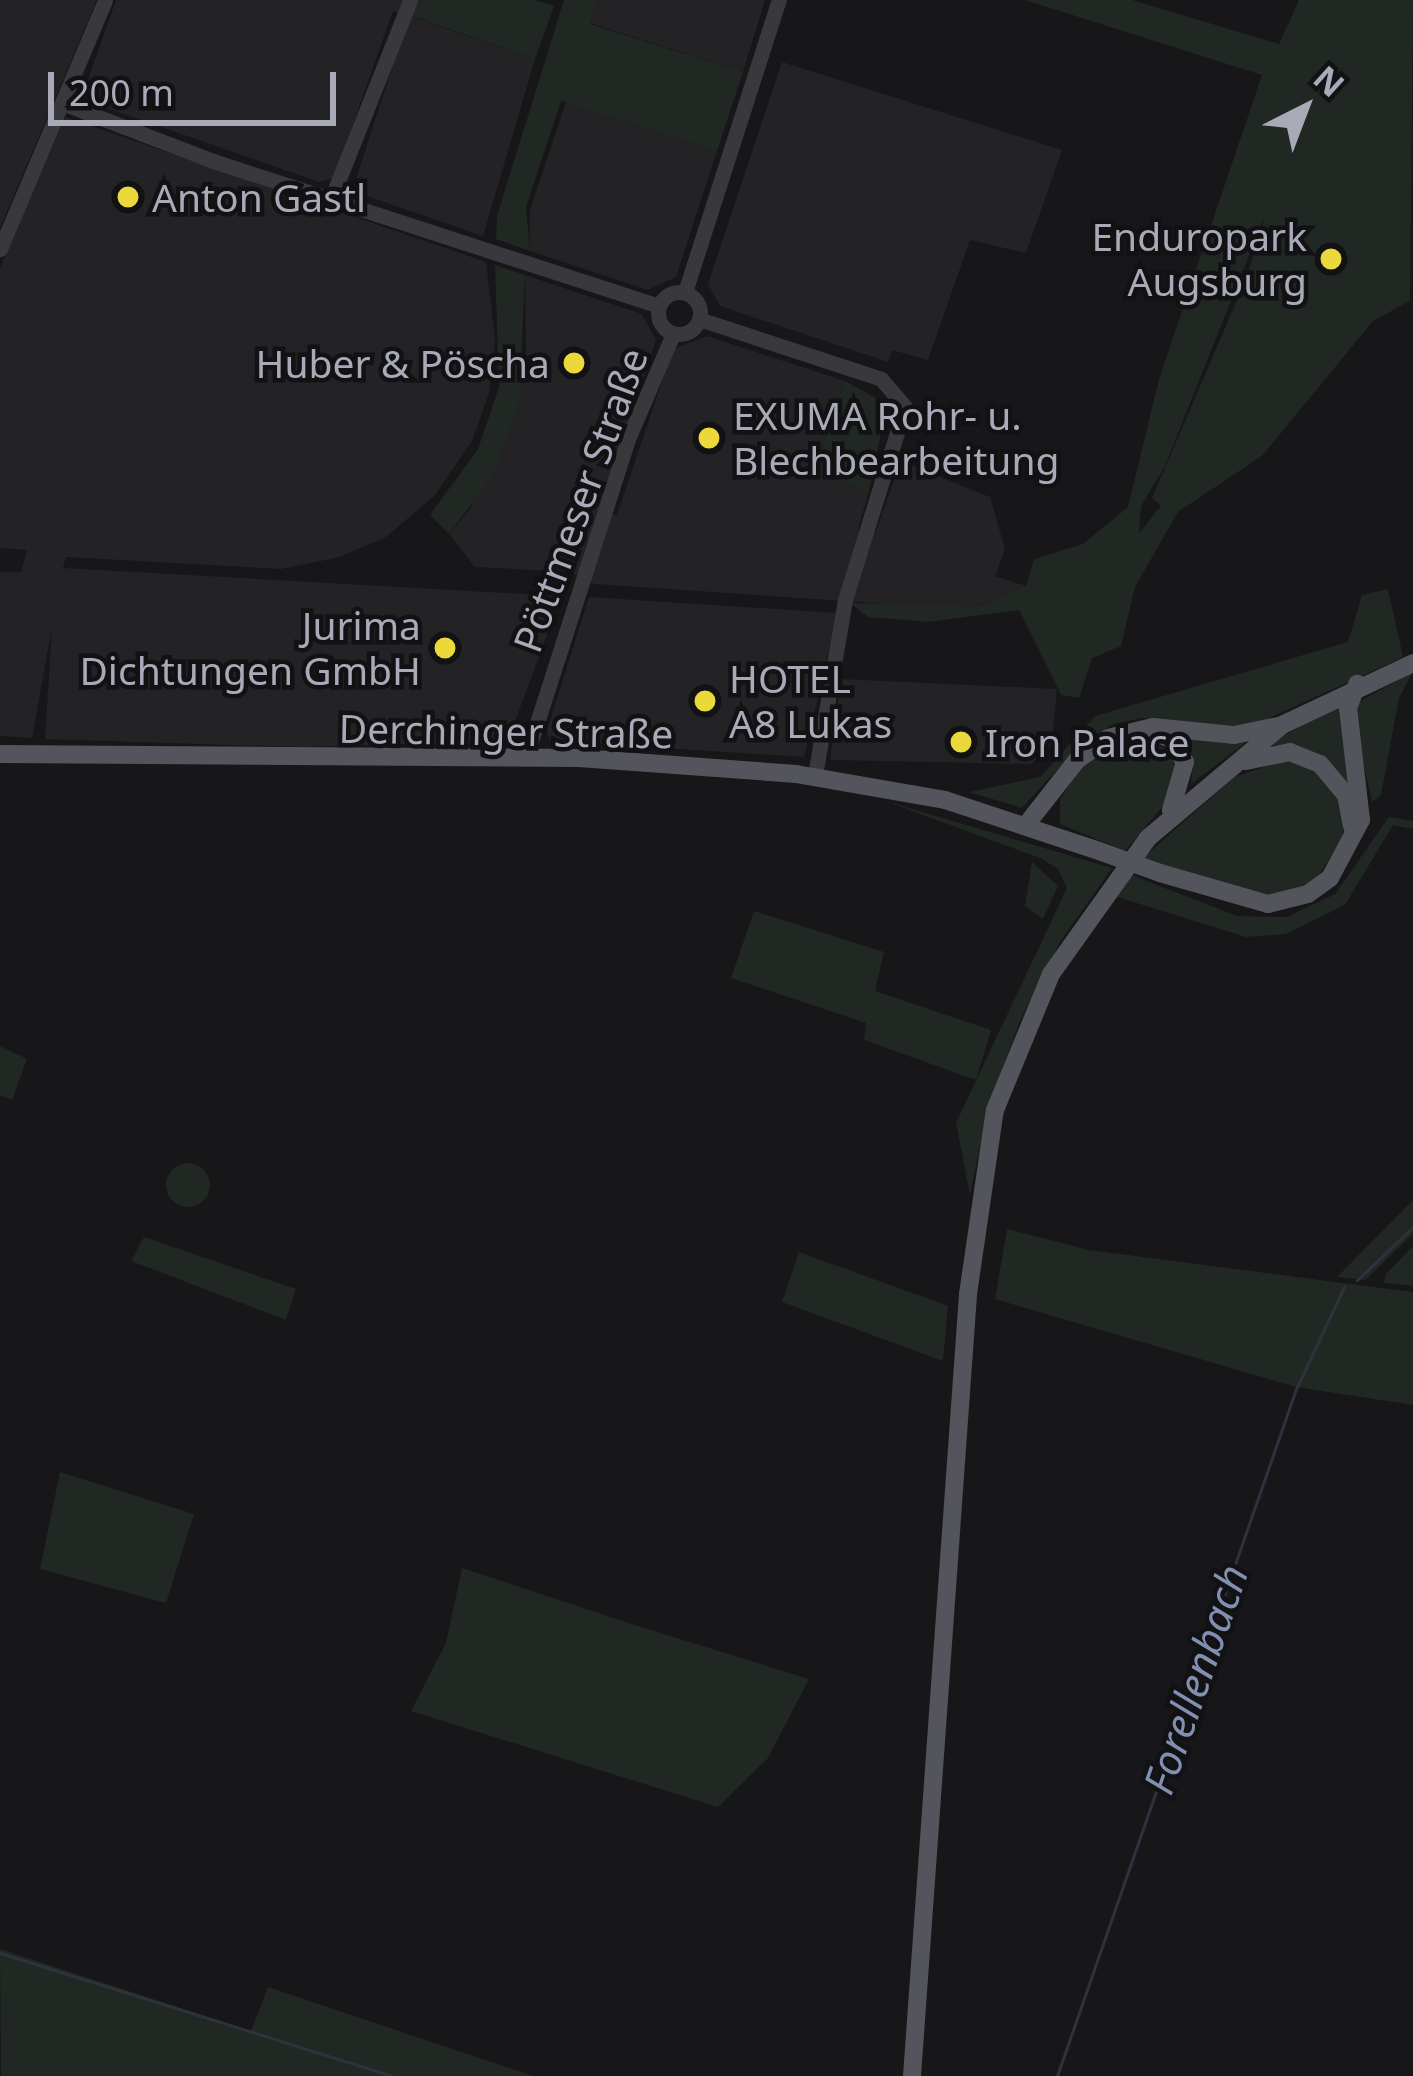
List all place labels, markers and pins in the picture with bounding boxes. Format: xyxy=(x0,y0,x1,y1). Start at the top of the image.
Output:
place label: Anton Gastl xyxy=(152,174,366,220)
marker: Anton Gastl xyxy=(115,184,141,210)
place label: Enduropark Augsburg xyxy=(1091,214,1307,305)
marker: Enduropark Augsburg xyxy=(1318,246,1344,272)
place label: Huber & Pöscha xyxy=(256,340,550,386)
marker: Huber & Pöscha xyxy=(561,350,587,376)
place label: EXUMA Rohr- u. Blechbearbeitung xyxy=(733,393,1060,484)
marker: EXUMA Rohr- u. Blechbearbeitung xyxy=(696,425,722,451)
place label: Jurima Dichtungen GmbH xyxy=(79,603,421,694)
marker: Jurima Dichtungen GmbH xyxy=(432,635,458,661)
place label: HOTEL A8 Lukas xyxy=(729,656,892,747)
marker: HOTEL A8 Lukas xyxy=(692,688,718,714)
place label: Iron Palace xyxy=(985,719,1190,765)
marker: Iron Palace xyxy=(948,729,974,755)

